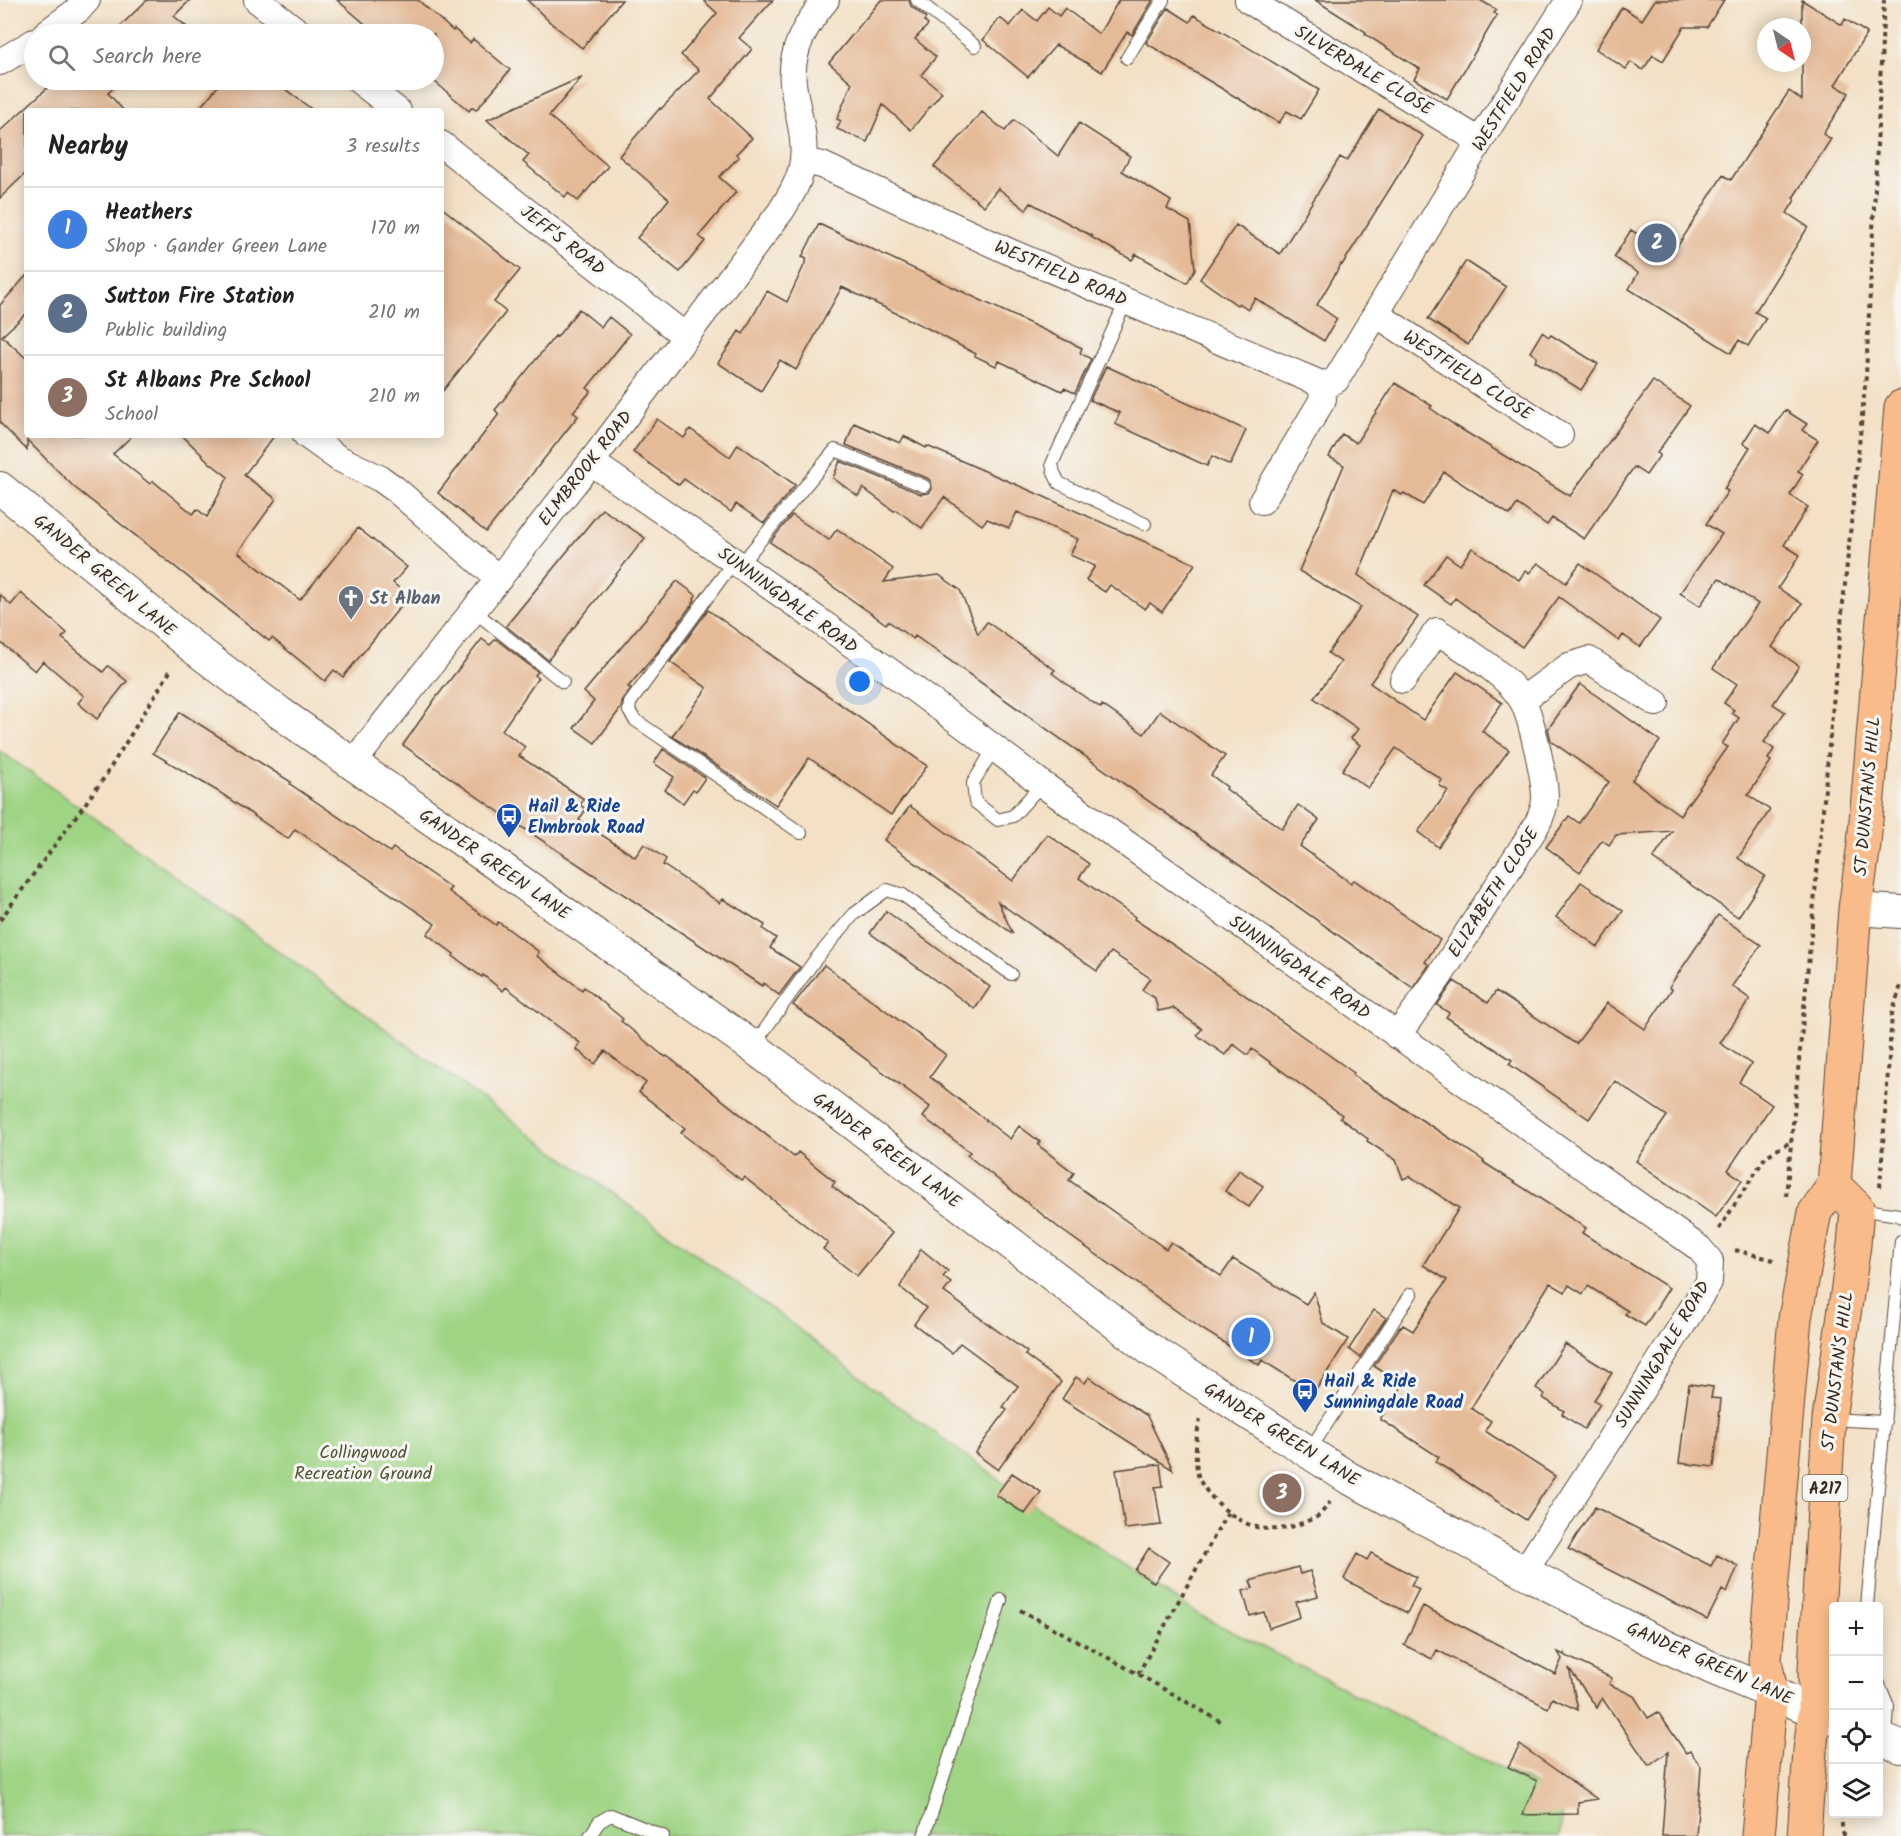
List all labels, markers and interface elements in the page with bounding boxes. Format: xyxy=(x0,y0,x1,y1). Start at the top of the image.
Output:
street label: SILVERDALE CLOSE xyxy=(1288,18,1439,124)
north arrow xyxy=(1757,18,1811,72)
street label: WESTFIELD ROAD xyxy=(1465,22,1565,158)
search box xyxy=(24,24,444,90)
text: Search here xyxy=(93,40,201,75)
icon: search xyxy=(45,41,78,74)
text: Nearby xyxy=(48,126,128,168)
text: 3 results xyxy=(346,131,420,163)
text: Heathers xyxy=(105,196,193,231)
street label: JEFF'S ROAD xyxy=(513,199,611,284)
text: 1 xyxy=(64,213,71,245)
text: 170 m xyxy=(371,213,420,245)
pin: 2 xyxy=(1638,220,1676,266)
text: Shop · Gander Green Lane xyxy=(105,231,327,263)
street label: WESTFIELD ROAD xyxy=(989,233,1132,316)
text: Sutton Fire Station xyxy=(105,280,294,315)
text: 2 xyxy=(62,297,73,329)
text: 210 m xyxy=(368,297,420,329)
text: Public building xyxy=(105,315,227,347)
street label: WESTFIELD CLOSE xyxy=(1397,323,1538,429)
text: St Albans Pre School xyxy=(105,364,310,399)
text: 3 xyxy=(62,381,73,413)
text: 210 m xyxy=(368,381,420,413)
text: School xyxy=(105,399,158,431)
street label: ELMBROOK ROAD xyxy=(531,404,641,533)
street label: GANDER GREEN LANE xyxy=(26,507,182,645)
street label: SUNNINGDALE ROAD xyxy=(711,540,864,662)
church icon: St Alban xyxy=(336,583,366,621)
place label: St Alban xyxy=(370,585,440,614)
your location xyxy=(845,667,874,696)
street label: ST DUNSTAN'S HILL xyxy=(1847,715,1890,877)
place label: Hail & Ride Elmbrook Road xyxy=(528,793,645,843)
bus stop icon: Hail & Ride Elmbrook Road xyxy=(494,801,524,839)
street label: GANDER GREEN LANE xyxy=(412,802,576,929)
street label: ELIZABETH CLOSE xyxy=(1441,821,1548,964)
street label: SUNNINGDALE ROAD xyxy=(1222,908,1376,1028)
street label: GANDER GREEN LANE xyxy=(806,1086,967,1217)
street label: SUNNINGDALE ROAD xyxy=(1608,1275,1719,1434)
street label: ST DUNSTAN'S HILL xyxy=(1814,1290,1863,1452)
pin: 1 xyxy=(1232,1314,1270,1360)
place label: Hail & Ride Sunningdale Road xyxy=(1324,1368,1464,1418)
street label: GANDER GREEN LANE xyxy=(1197,1375,1365,1495)
bus stop icon: Hail & Ride Sunningdale Road xyxy=(1290,1376,1320,1414)
park label: Collingwood Recreation Ground xyxy=(294,1439,433,1489)
pin: 3 xyxy=(1262,1470,1302,1516)
road number: A217 xyxy=(1802,1475,1848,1501)
map controls xyxy=(1829,1602,1883,1818)
button: + xyxy=(1829,1602,1883,1656)
street label: GANDER GREEN LANE xyxy=(1622,1615,1798,1714)
button: − xyxy=(1829,1656,1883,1710)
button: locate xyxy=(1829,1710,1883,1764)
button: layers xyxy=(1829,1764,1883,1818)

